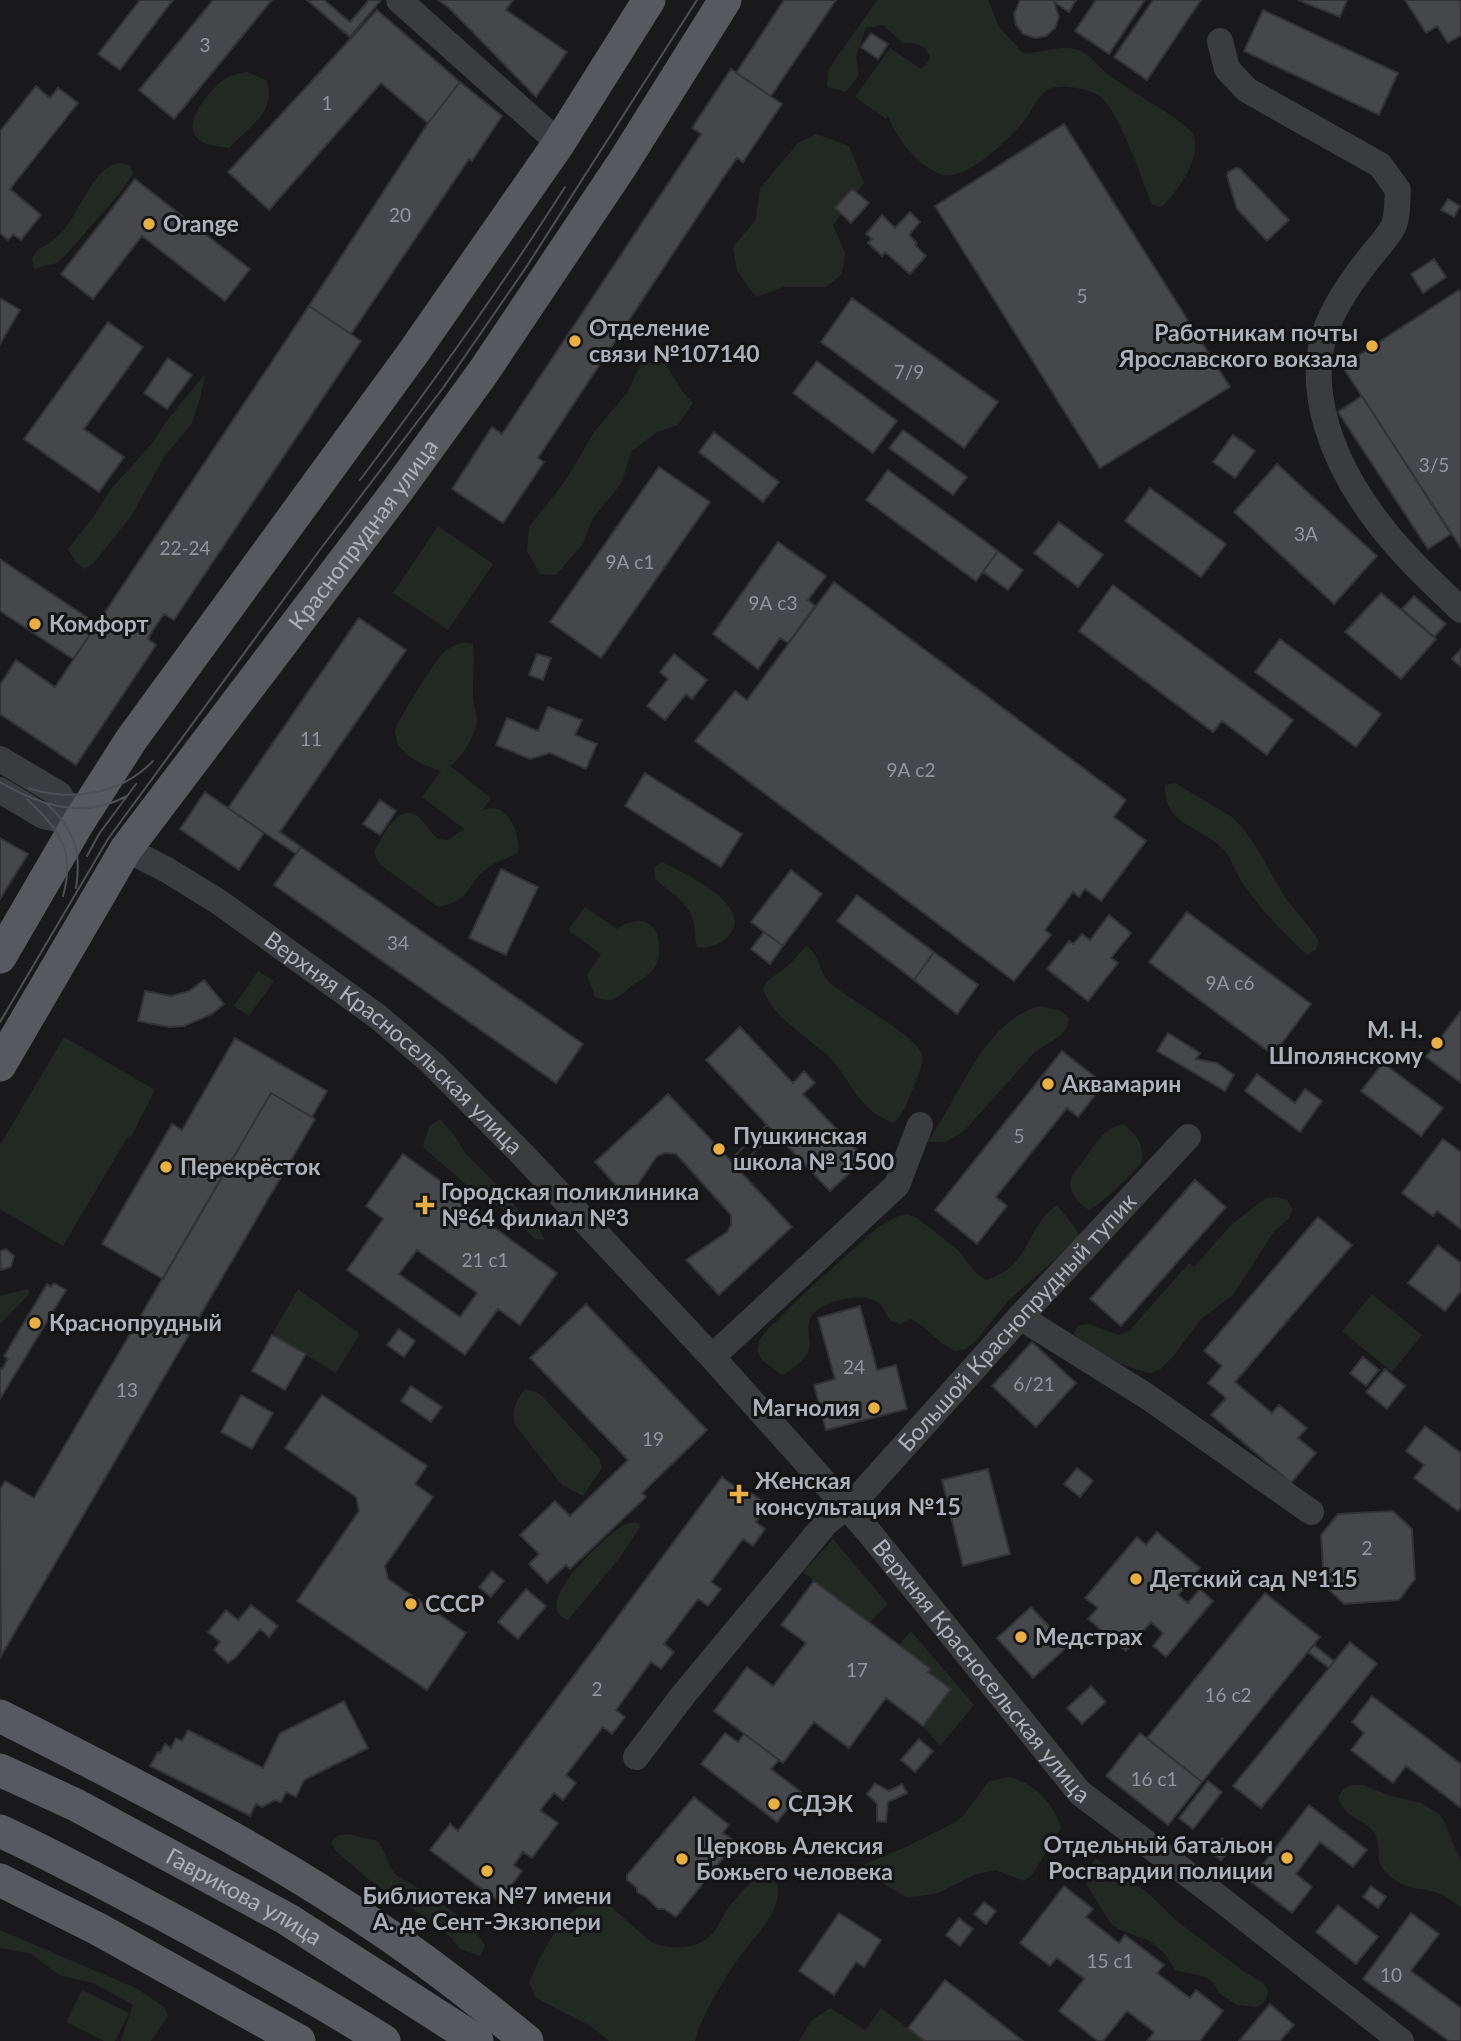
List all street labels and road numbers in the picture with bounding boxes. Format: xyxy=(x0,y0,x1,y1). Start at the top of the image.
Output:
street label: Краснопрудная улица xyxy=(282,433,443,635)
street label: Верхняя Красносельская улица xyxy=(260,925,529,1160)
street label: Большой Краснопрудный тупик xyxy=(891,1187,1142,1457)
street label: Верхняя Красносельская улица xyxy=(867,1533,1096,1808)
street label: Гаврикова улица xyxy=(162,1841,328,1951)

